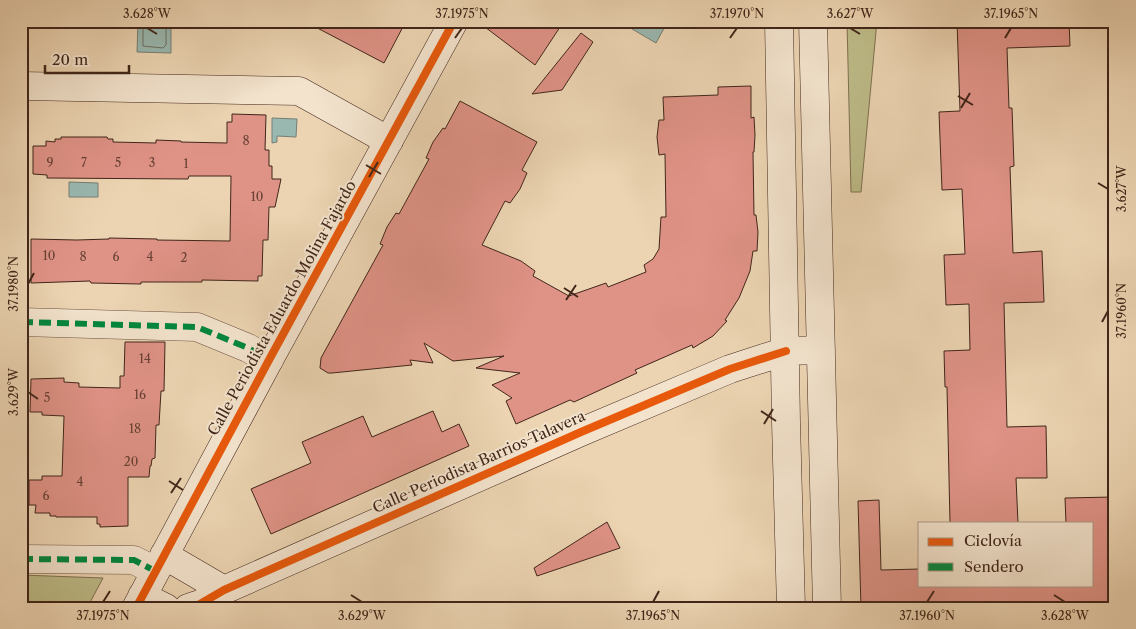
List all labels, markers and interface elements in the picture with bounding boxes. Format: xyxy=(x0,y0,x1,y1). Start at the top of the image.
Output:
text: 3.628°W xyxy=(123,6,172,21)
text: 37.1975°N xyxy=(435,6,489,21)
text: 37.1970°N xyxy=(710,6,764,21)
text: 3.627°W xyxy=(827,6,874,21)
text: 37.1965°N xyxy=(984,6,1038,21)
scale bar xyxy=(45,42,129,74)
text: 20 m xyxy=(52,50,88,69)
house number: 8 xyxy=(242,133,250,148)
house number: 9 xyxy=(46,155,54,170)
house number: 7 xyxy=(81,155,87,170)
house number: 5 xyxy=(115,155,121,170)
house number: 3 xyxy=(149,155,155,170)
house number: 1 xyxy=(183,156,189,171)
text: 3.627°W xyxy=(1114,165,1129,212)
street label: Calle Periodista Eduardo Molina Fajardo xyxy=(203,177,360,439)
house number: 10 xyxy=(251,189,263,204)
house number: 10 xyxy=(43,248,55,263)
house number: 8 xyxy=(79,249,87,264)
house number: 6 xyxy=(112,249,120,264)
house number: 4 xyxy=(147,249,154,264)
house number: 2 xyxy=(181,250,188,265)
text: 37.1980°N xyxy=(6,256,21,312)
text: 37.1960°N xyxy=(1114,283,1129,339)
house number: 14 xyxy=(139,351,151,366)
text: 3.629°W xyxy=(6,367,21,416)
house number: 16 xyxy=(134,387,146,402)
house number: 5 xyxy=(44,390,50,405)
street label: Calle Periodista Barrios Talavera xyxy=(369,406,588,517)
house number: 18 xyxy=(129,421,141,436)
house number: 20 xyxy=(124,454,138,469)
house number: 4 xyxy=(77,474,84,489)
house number: 6 xyxy=(42,488,50,503)
legend xyxy=(918,522,1094,586)
text: Ciclovía xyxy=(964,531,1022,550)
text: Sendero xyxy=(964,557,1024,576)
text: 37.1975°N xyxy=(76,608,130,623)
text: 3.629°W xyxy=(338,608,387,623)
text: 37.1965°N xyxy=(626,608,680,623)
text: 37.1960°N xyxy=(899,608,955,623)
text: 3.628°W xyxy=(1041,608,1090,623)

